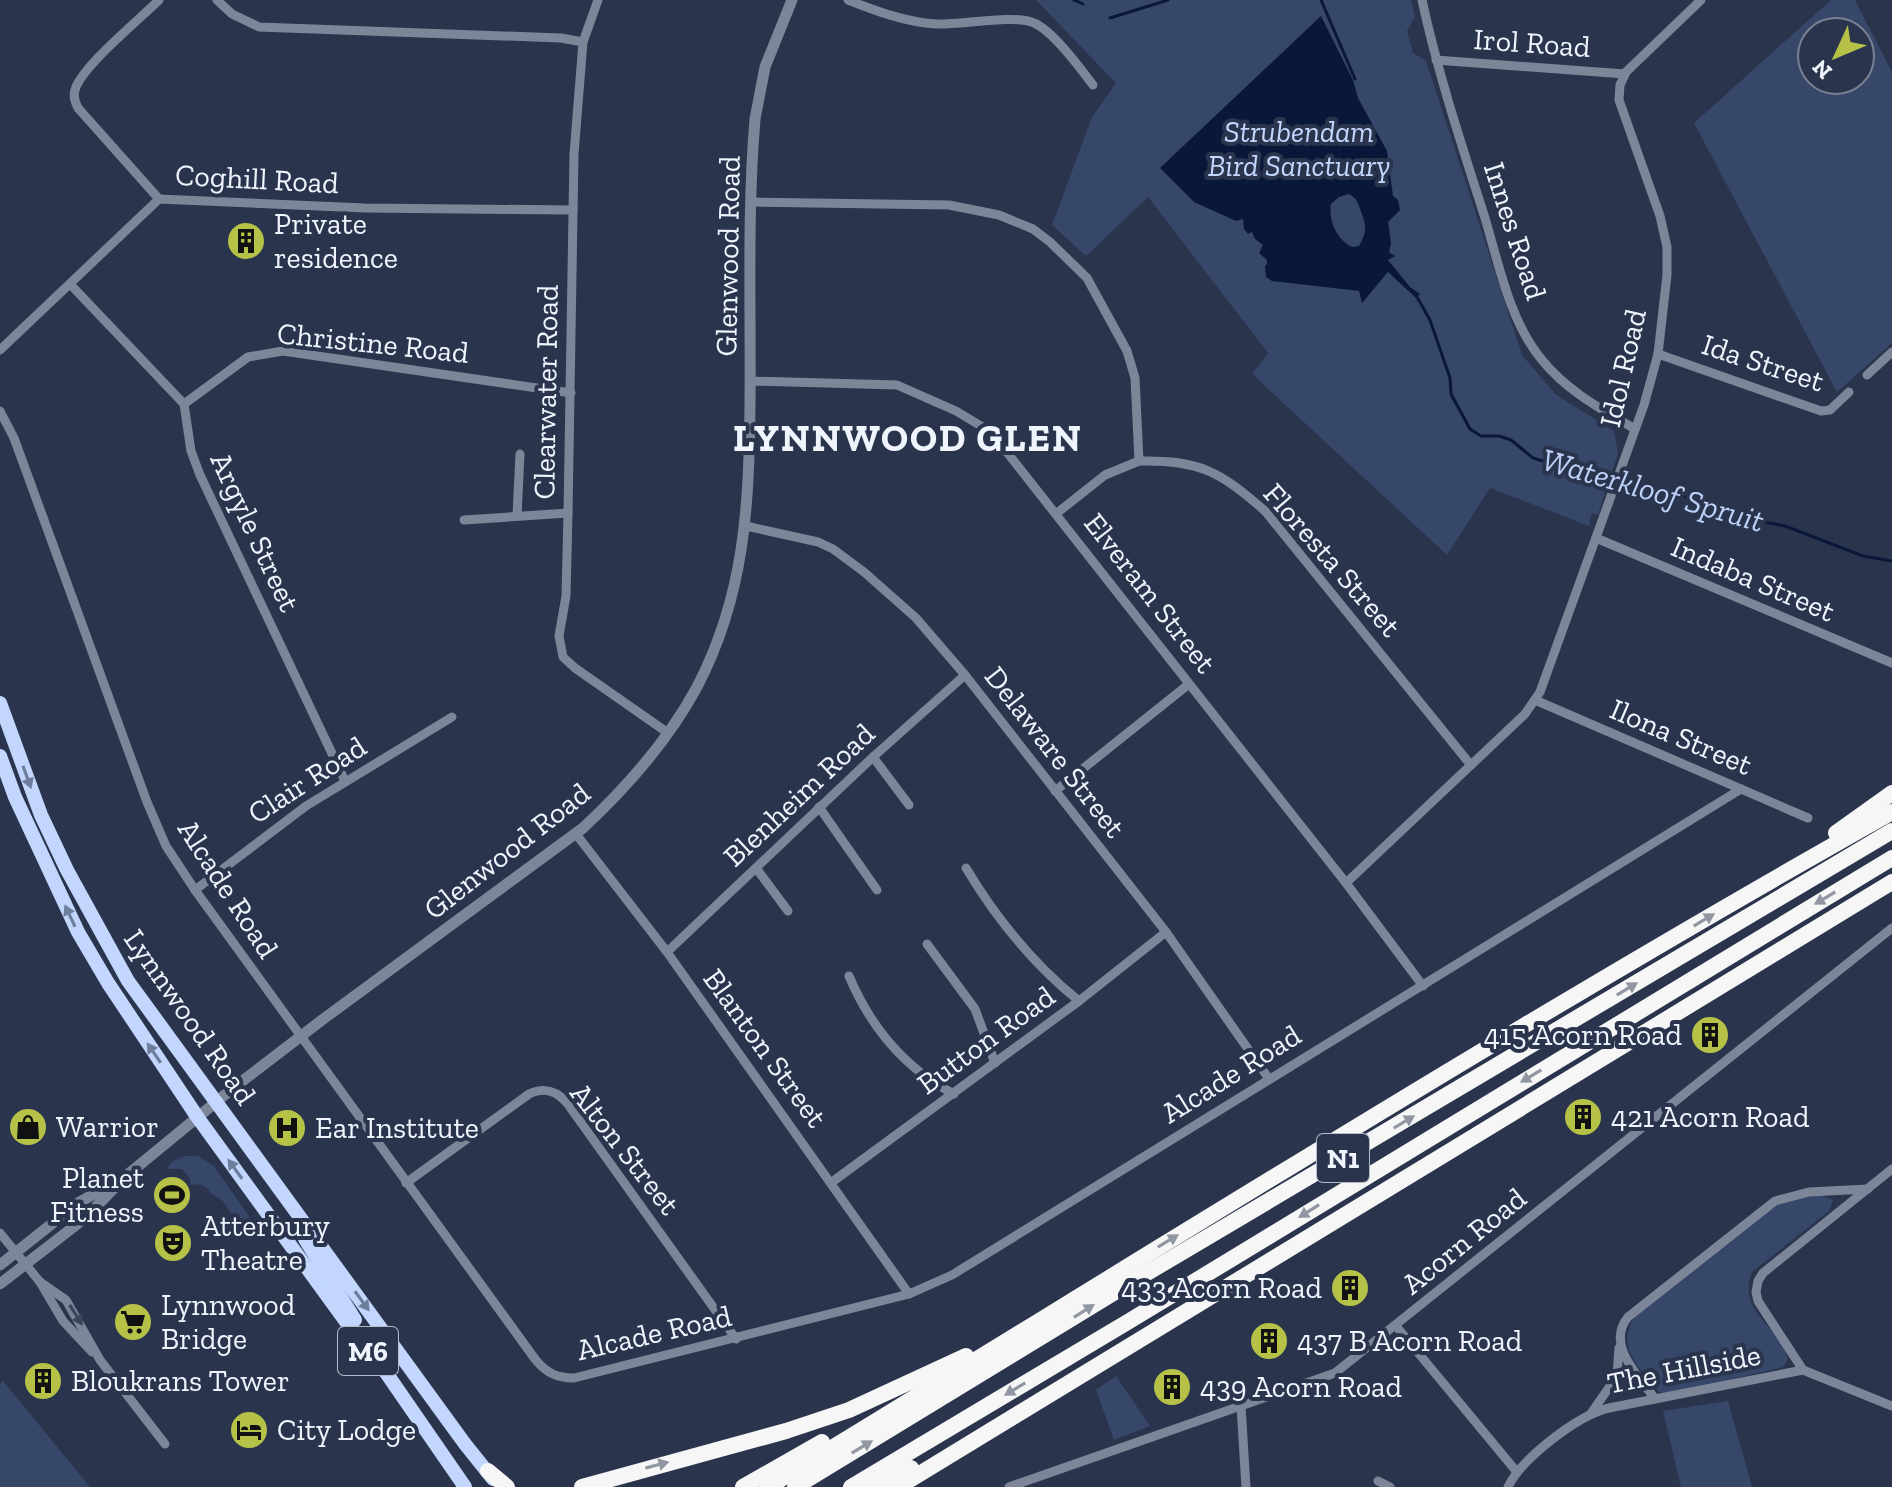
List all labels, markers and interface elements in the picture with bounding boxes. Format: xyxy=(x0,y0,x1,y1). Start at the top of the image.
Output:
north arrow xyxy=(1796,16,1876,96)
street label: Irol Road xyxy=(1472,21,1592,65)
text: N xyxy=(1806,54,1837,85)
park label: Strubendam Bird Sanctuary xyxy=(1208,114,1390,184)
street label: Glenwood Road xyxy=(708,155,748,357)
street label: Coghill Road xyxy=(174,157,340,201)
street label: Innes Road xyxy=(1476,158,1554,305)
place label: Private residence xyxy=(274,206,398,276)
building icon: Private residence xyxy=(225,220,267,262)
street label: Clearwater Road xyxy=(526,284,566,500)
street label: Idol Road xyxy=(1592,305,1654,431)
street label: Christine Road xyxy=(275,315,471,371)
street label: Ida Street xyxy=(1698,326,1828,400)
district label: LYNNWOOD GLEN xyxy=(733,415,1083,461)
water label: Waterkloof Spruit xyxy=(1537,440,1769,540)
street label: Argyle Street xyxy=(202,447,308,617)
street label: Floresta Street xyxy=(1256,476,1408,644)
street label: Elveram Street xyxy=(1076,506,1224,680)
street label: Indaba Street xyxy=(1666,528,1840,630)
street label: Delaware Street xyxy=(977,659,1133,845)
street label: Ilona Street xyxy=(1605,691,1757,783)
street label: Blenheim Road xyxy=(716,715,882,874)
street label: Clair Road xyxy=(241,728,373,832)
one-way arrow xyxy=(21,765,34,789)
street label: Glenwood Road xyxy=(417,775,598,927)
street label: Alcade Road xyxy=(170,813,286,965)
one-way arrow xyxy=(1814,891,1836,905)
one-way arrow xyxy=(63,904,77,927)
one-way arrow xyxy=(1693,913,1715,927)
street label: Lynnwood Road xyxy=(116,922,264,1112)
street label: Blanton Street xyxy=(695,962,835,1134)
street label: Button Road xyxy=(910,978,1062,1102)
one-way arrow xyxy=(1616,982,1638,996)
building icon: 415 Acorn Road xyxy=(1689,1014,1731,1056)
street label: Alcade Road xyxy=(1155,1017,1308,1131)
place label: 415 Acorn Road xyxy=(1484,1017,1683,1053)
one-way arrow xyxy=(147,1043,162,1064)
one-way arrow xyxy=(1520,1069,1542,1083)
street label: Alton Street xyxy=(562,1076,688,1222)
building icon: 421 Acorn Road xyxy=(1562,1096,1604,1138)
place label: 421 Acorn Road xyxy=(1611,1099,1810,1135)
shop icon: Warrior xyxy=(7,1106,49,1148)
hospital icon: Ear Institute xyxy=(266,1107,308,1149)
place label: Warrior xyxy=(56,1109,159,1145)
place label: Ear Institute xyxy=(315,1110,479,1146)
one-way arrow xyxy=(1393,1115,1415,1129)
road number: N1 xyxy=(1317,1134,1369,1182)
one-way arrow xyxy=(227,1159,243,1179)
place label: Planet Fitness xyxy=(50,1160,144,1230)
sports icon: Planet Fitness xyxy=(151,1174,193,1216)
street label: Acorn Road xyxy=(1395,1180,1534,1302)
one-way arrow xyxy=(1298,1204,1320,1218)
place label: Atterbury Theatre xyxy=(201,1208,330,1278)
theatre icon: Atterbury Theatre xyxy=(152,1222,194,1264)
one-way arrow xyxy=(1158,1234,1179,1249)
building icon: 433 Acorn Road xyxy=(1329,1267,1371,1309)
place label: 433 Acorn Road xyxy=(1121,1270,1323,1306)
place label: Lynnwood Bridge xyxy=(161,1287,296,1357)
one-way arrow xyxy=(354,1290,369,1311)
street label: Alcade Road xyxy=(573,1298,735,1368)
supermarket icon: Lynnwood Bridge xyxy=(112,1301,154,1343)
one-way arrow xyxy=(68,1305,83,1326)
one-way arrow xyxy=(1073,1305,1095,1319)
building icon: 437 B Acorn Road xyxy=(1248,1320,1290,1362)
place label: 437 B Acorn Road xyxy=(1297,1323,1523,1359)
road number: M6 xyxy=(338,1327,398,1375)
street label: The Hillside xyxy=(1604,1337,1764,1401)
building icon: Bloukrans Tower xyxy=(22,1360,64,1402)
place label: Bloukrans Tower xyxy=(71,1363,290,1399)
building icon: 439 Acorn Road xyxy=(1151,1366,1193,1408)
place label: 439 Acorn Road xyxy=(1200,1369,1403,1405)
one-way arrow xyxy=(1004,1382,1026,1396)
hotel icon: City Lodge xyxy=(228,1409,270,1451)
place label: City Lodge xyxy=(277,1412,416,1448)
one-way arrow xyxy=(851,1440,873,1454)
one-way arrow xyxy=(644,1459,669,1471)

